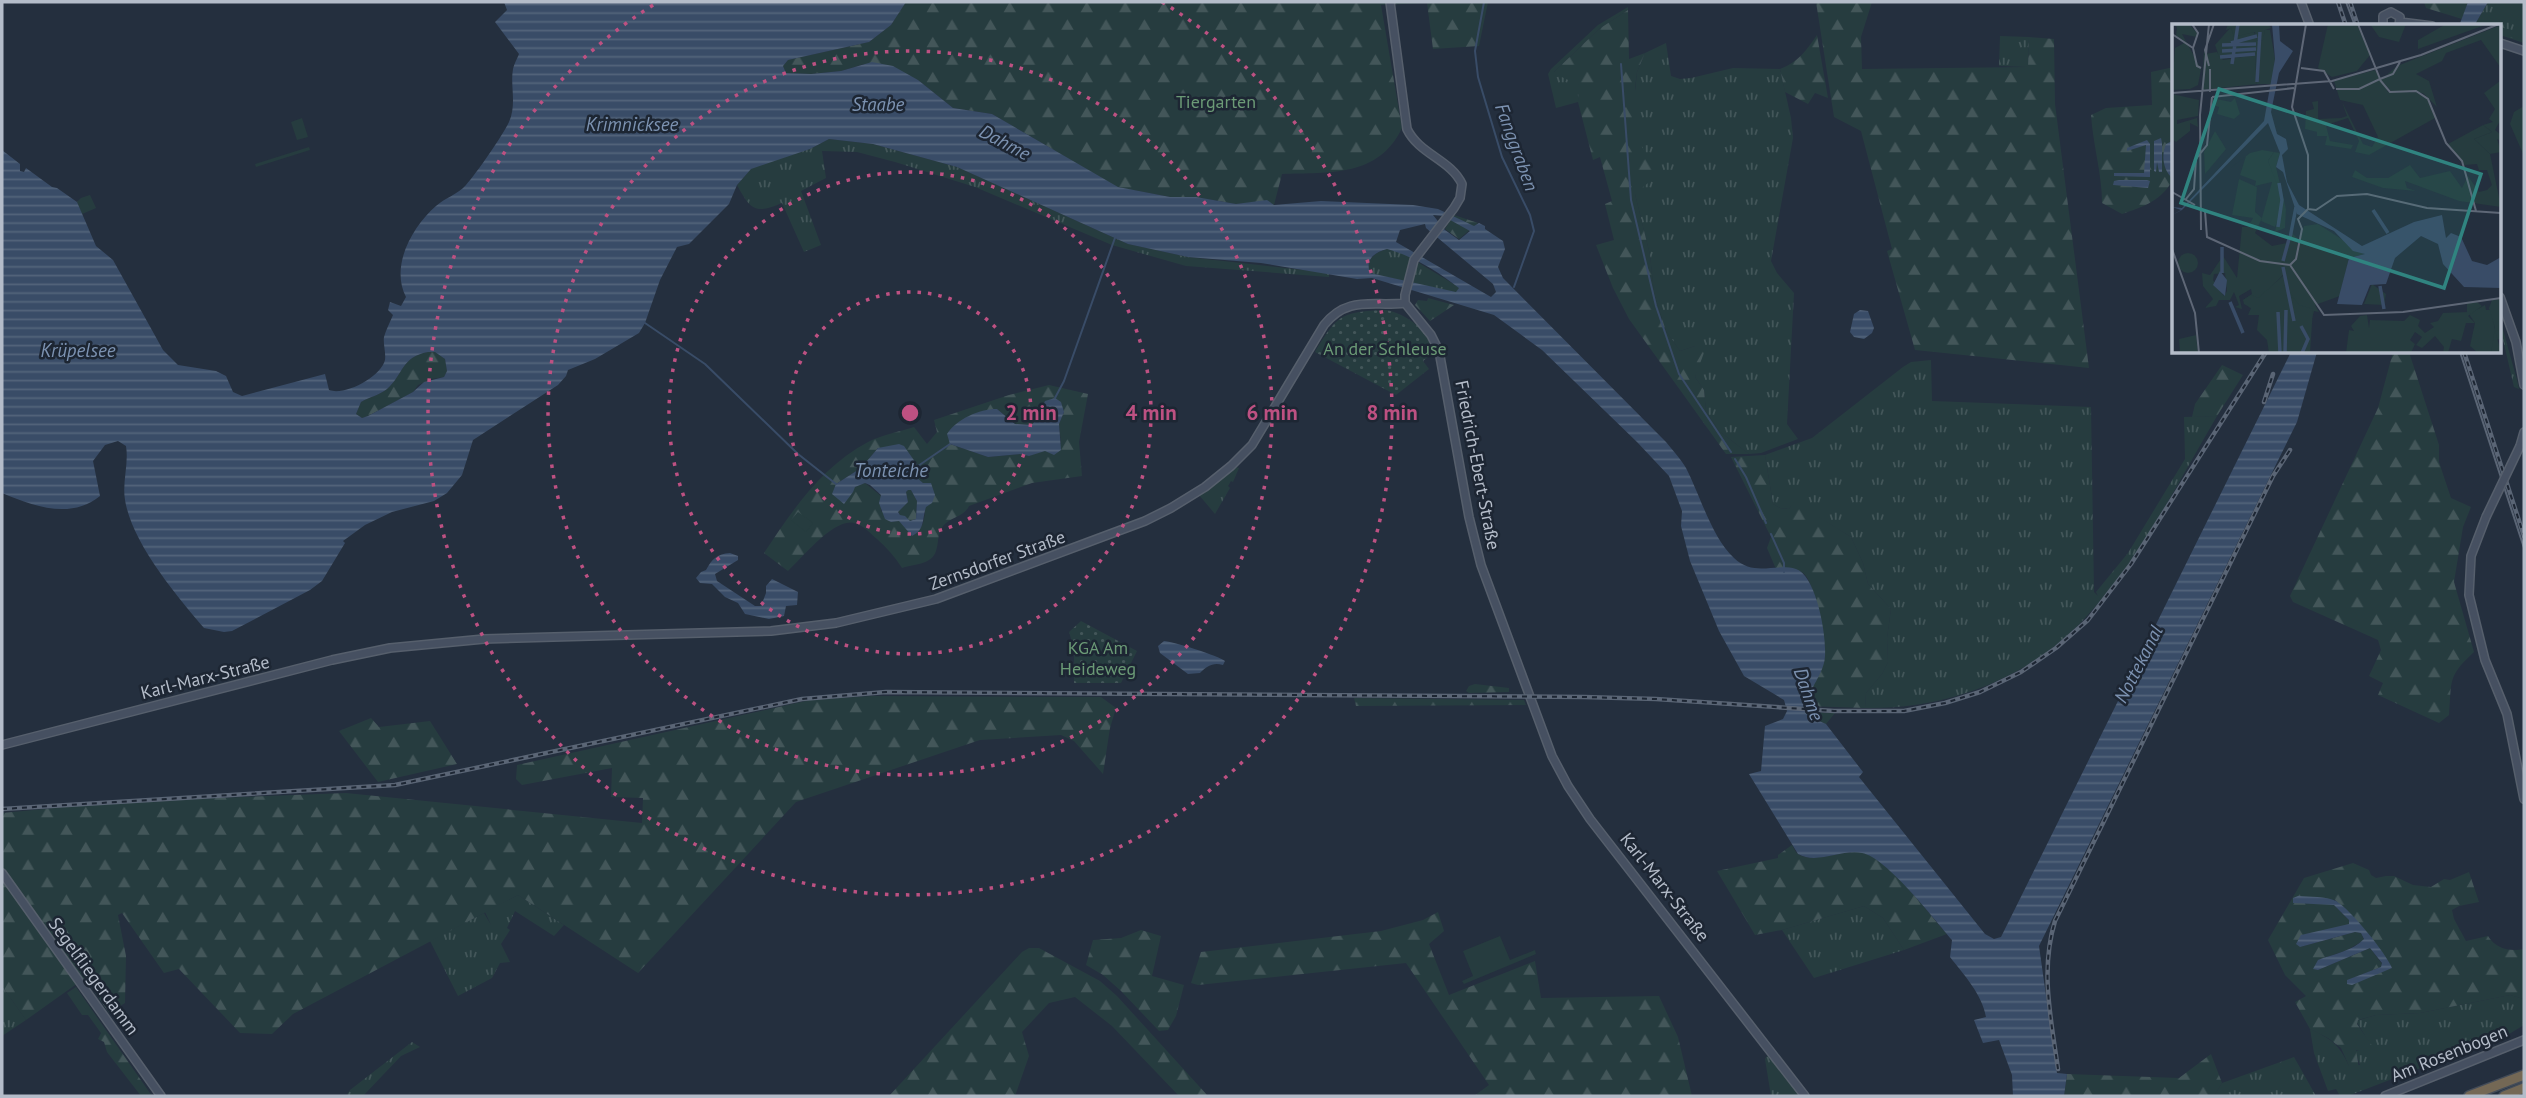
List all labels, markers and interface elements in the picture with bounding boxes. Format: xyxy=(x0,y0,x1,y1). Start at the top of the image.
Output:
inset map xyxy=(2172,24,2502,354)
park label: Tiergarten xyxy=(1176,90,1256,113)
water label: Staabe xyxy=(852,92,905,116)
water label: Fanggraben xyxy=(1490,100,1544,194)
water label: Krimnicksee xyxy=(586,112,679,136)
water label: Dahme xyxy=(975,119,1035,165)
park label: An der Schleuse xyxy=(1323,337,1447,360)
water label: Krüpelsee xyxy=(40,338,116,362)
street label: Friedrich-Ebert-Straße xyxy=(1450,378,1506,552)
text: 2 min xyxy=(1005,399,1057,426)
text: 4 min xyxy=(1125,399,1177,426)
text: 6 min xyxy=(1246,399,1298,426)
text: 8 min xyxy=(1366,399,1418,426)
centre of rings xyxy=(898,401,922,425)
water label: Tonteiche xyxy=(854,458,928,482)
street label: Zernsdorfer Straße xyxy=(926,525,1068,595)
water label: Nottekanal xyxy=(2108,621,2168,707)
park label: KGA Am Heideweg xyxy=(1060,636,1136,680)
street label: Karl-Marx-Straße xyxy=(138,650,272,704)
water label: Dahme xyxy=(1789,664,1829,724)
street label: Karl-Marx-Straße xyxy=(1615,828,1715,946)
street label: Segelfliegerdamm xyxy=(44,913,144,1039)
street label: Am Rosenbogen xyxy=(2387,1019,2511,1087)

